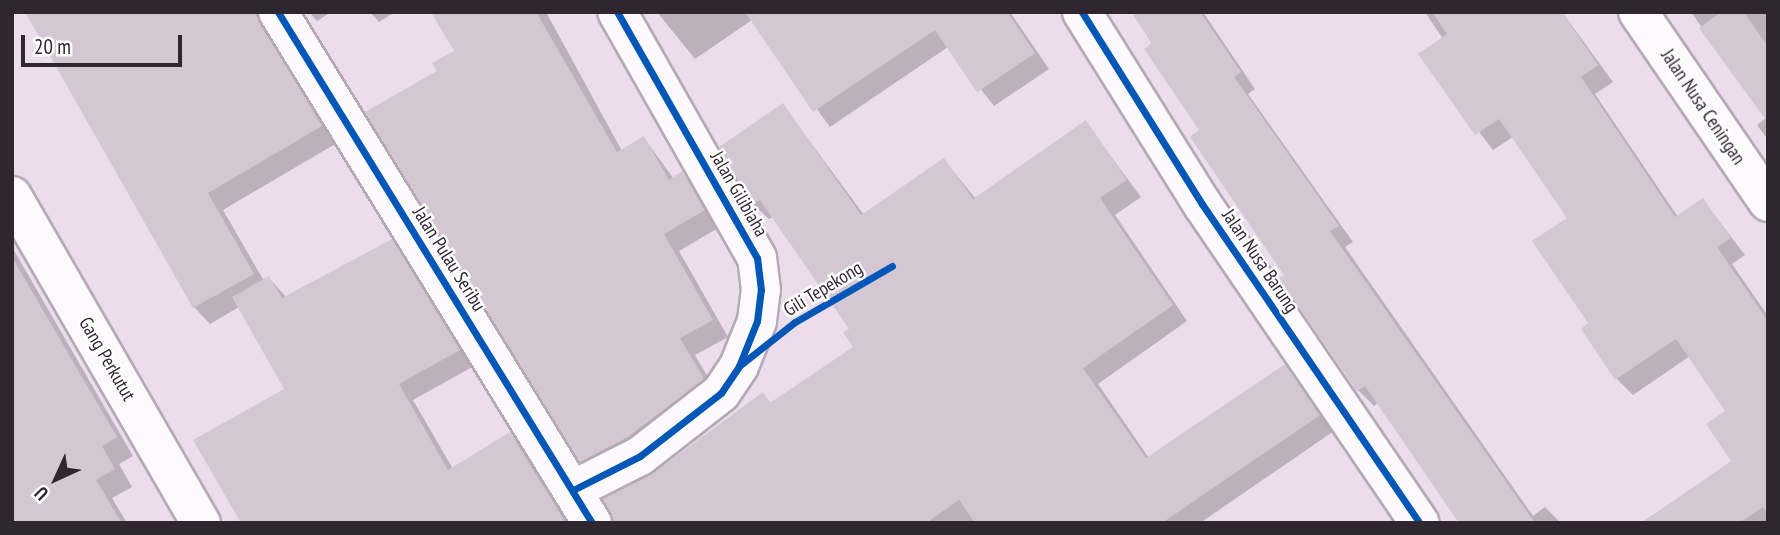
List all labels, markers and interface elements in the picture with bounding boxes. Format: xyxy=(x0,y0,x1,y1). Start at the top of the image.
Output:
scale bar xyxy=(24,21,186,65)
text: 20 m xyxy=(34,33,71,60)
street label: Jalan Nusa Ceningan xyxy=(1656,45,1750,169)
street label: Jalan Gilibiaha xyxy=(705,147,773,241)
street label: Jalan Pulau Seribu xyxy=(408,203,490,315)
street label: Jalan Nusa Barung xyxy=(1217,205,1303,317)
street label: Gili Tepekong xyxy=(779,256,867,322)
street label: Gang Perkutut xyxy=(74,313,140,405)
north arrow xyxy=(21,444,91,514)
text: U xyxy=(29,482,53,506)

